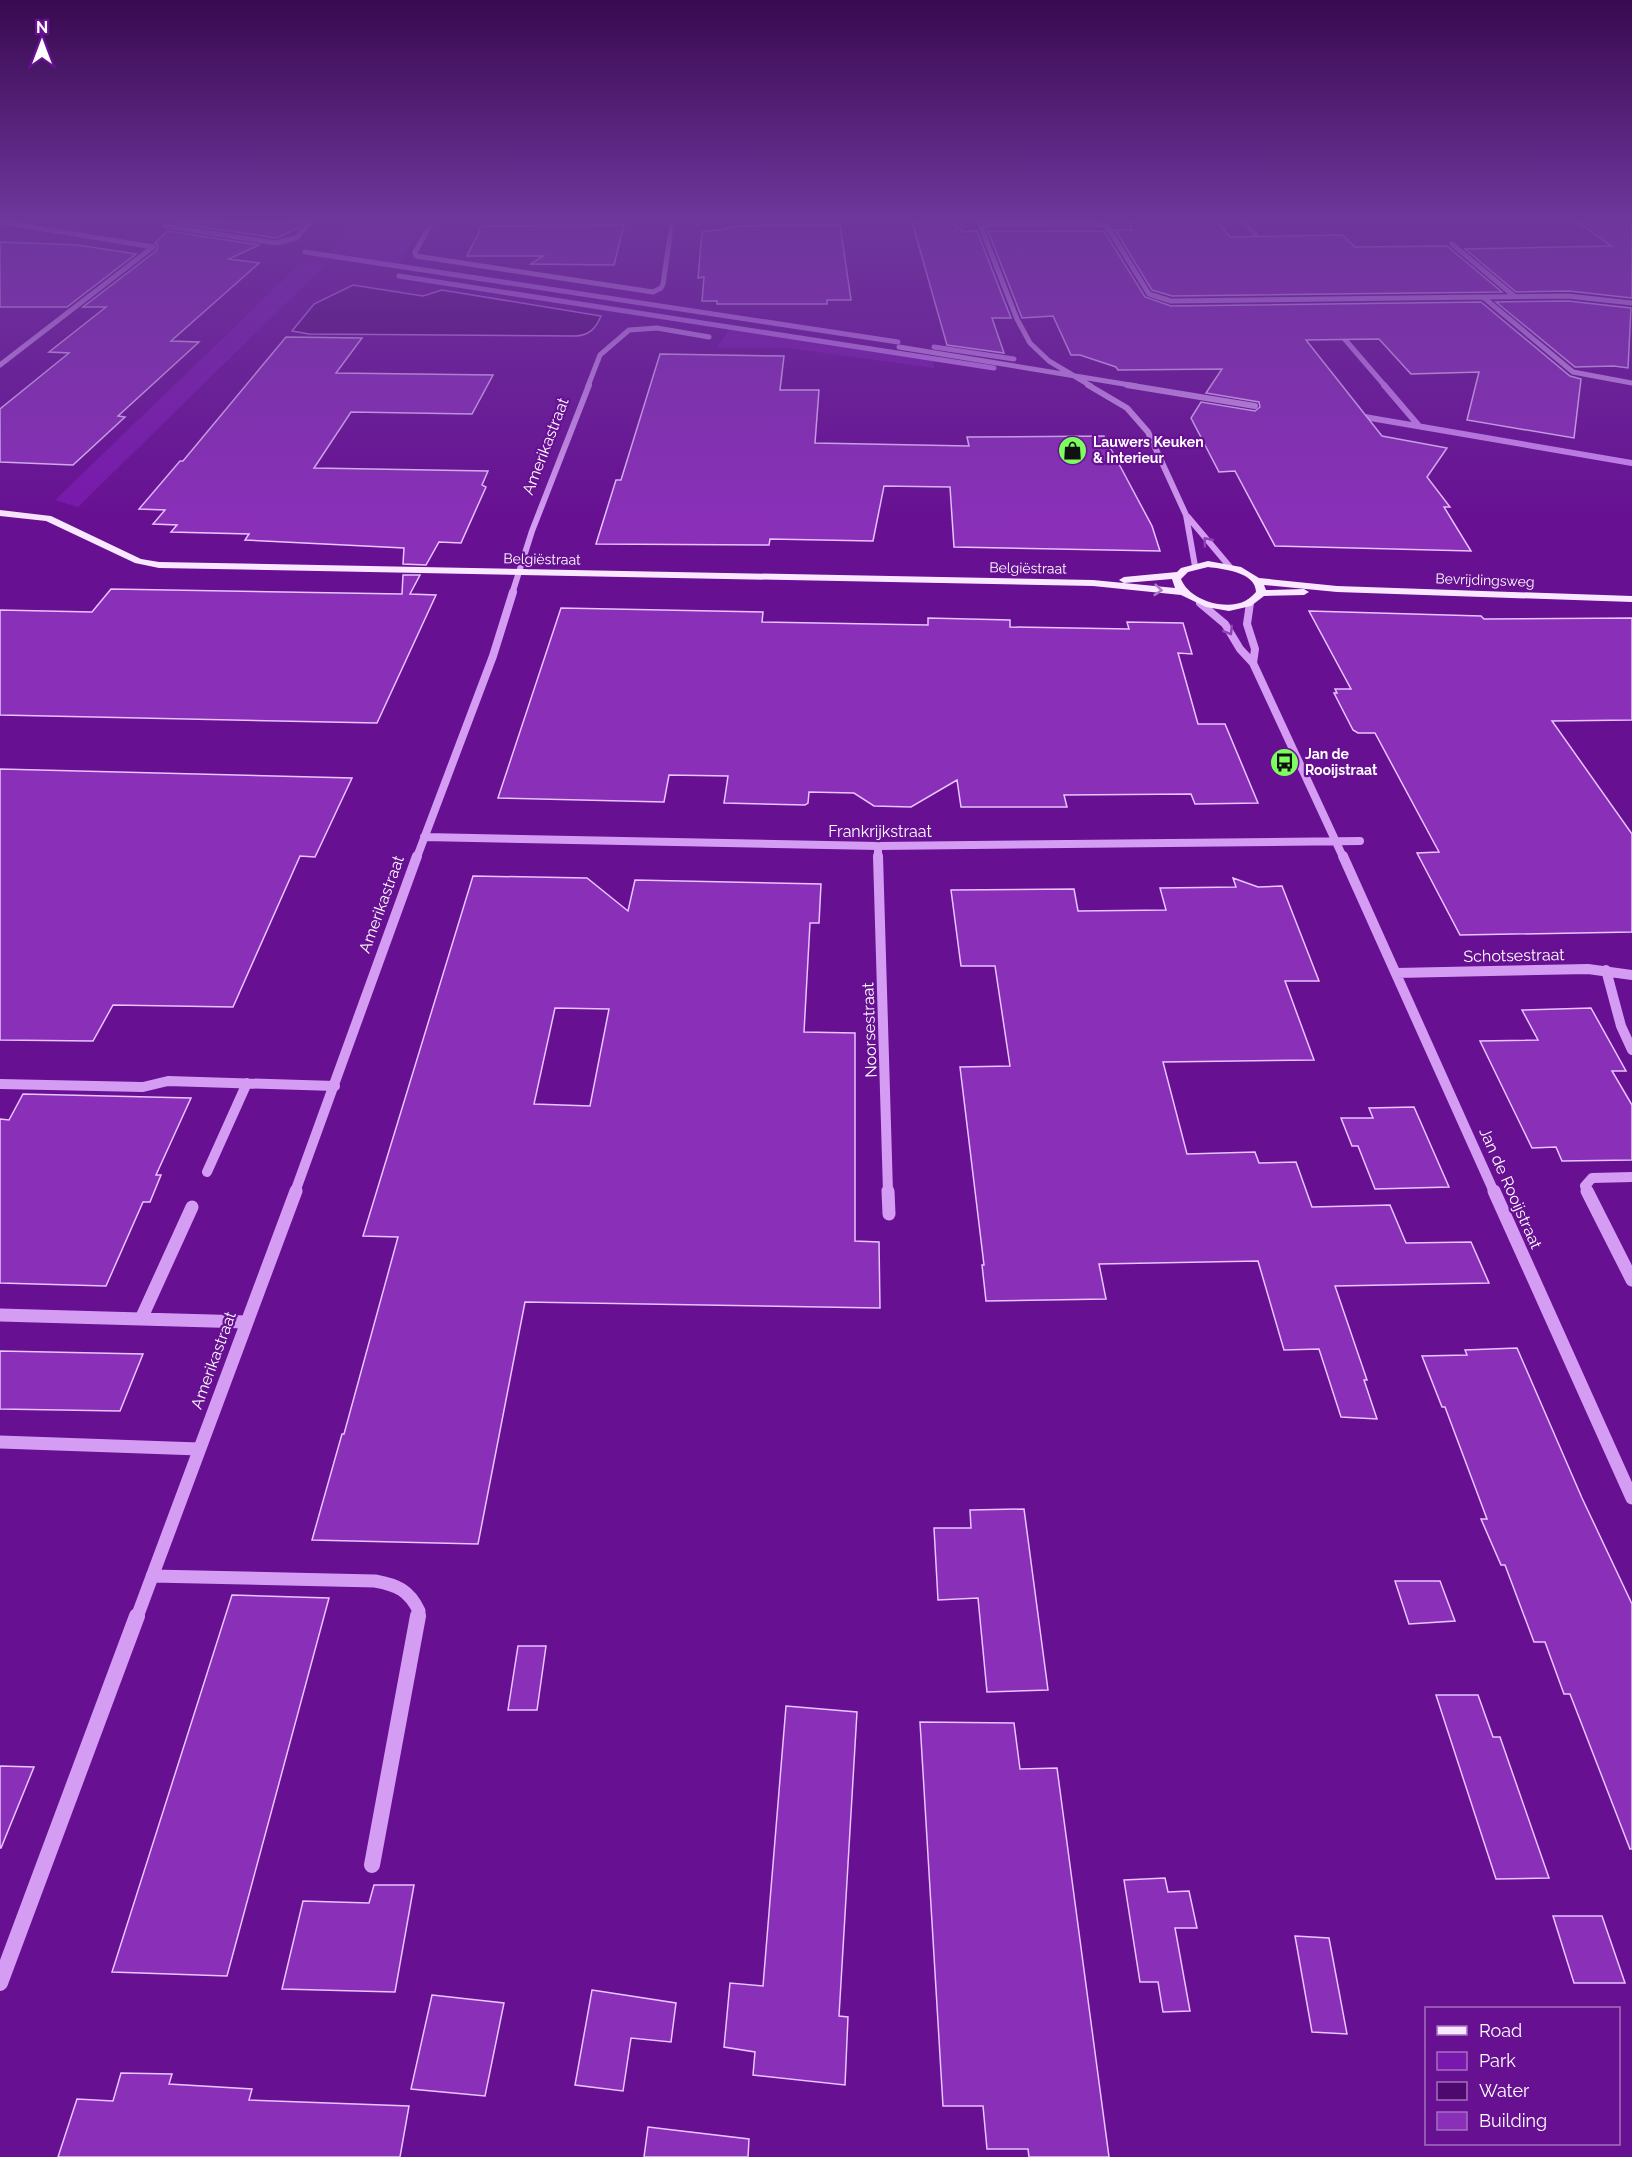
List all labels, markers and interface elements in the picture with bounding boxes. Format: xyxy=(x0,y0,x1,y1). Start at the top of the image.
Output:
north arrow xyxy=(12,12,72,72)
text: N xyxy=(36,18,48,37)
street label: Amerikastraat xyxy=(518,394,573,497)
shop icon: Lauwers Keuken & Interieur xyxy=(1056,434,1088,466)
place label: Lauwers Keuken & Interieur xyxy=(1093,434,1204,466)
one-way arrow xyxy=(1204,537,1215,548)
street label: Belgiëstraat xyxy=(503,550,581,568)
street label: Belgiëstraat xyxy=(989,559,1067,577)
street label: Bevrijdingsweg xyxy=(1435,570,1535,590)
one-way arrow xyxy=(1153,583,1162,596)
one-way arrow xyxy=(1221,625,1233,635)
bus stop icon: Jan de Rooijstraat xyxy=(1268,746,1300,778)
place label: Jan de Rooijstraat xyxy=(1305,746,1378,778)
street label: Frankrijkstraat xyxy=(828,822,932,841)
street label: Amerikastraat xyxy=(355,852,408,956)
street label: Schotsestraat xyxy=(1463,945,1565,966)
street label: Noorsestraat xyxy=(858,981,881,1078)
street label: Jan de Rooijstraat xyxy=(1475,1125,1546,1252)
street label: Amerikastraat xyxy=(187,1308,240,1412)
legend xyxy=(1425,2007,1620,2145)
text: Road xyxy=(1479,2020,1522,2041)
text: Park xyxy=(1479,2050,1516,2071)
text: Water xyxy=(1479,2080,1530,2101)
text: Building xyxy=(1479,2110,1547,2131)

